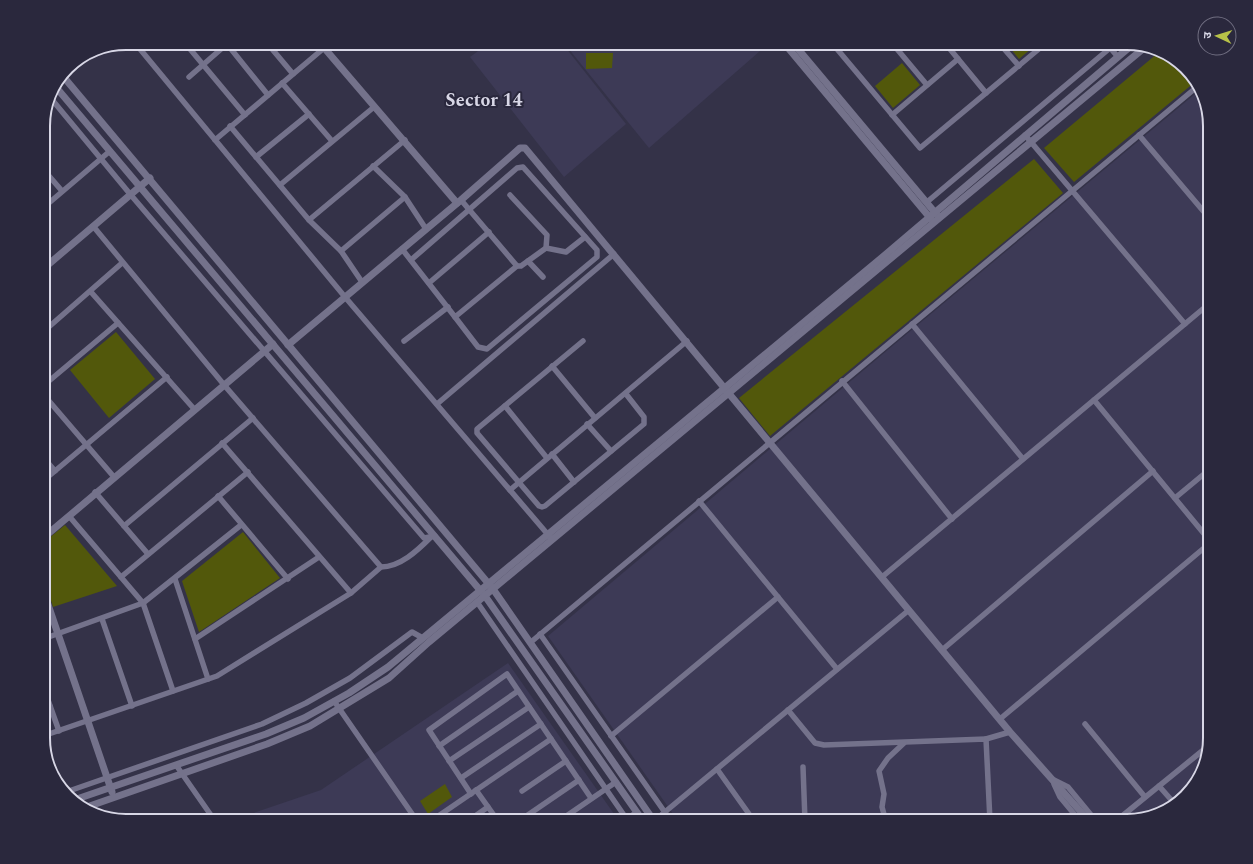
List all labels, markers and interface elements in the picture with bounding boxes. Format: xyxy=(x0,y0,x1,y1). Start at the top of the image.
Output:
north arrow xyxy=(1197,16,1237,56)
text: उ xyxy=(1199,31,1216,39)
district label: Sector 14 xyxy=(445,87,523,114)

